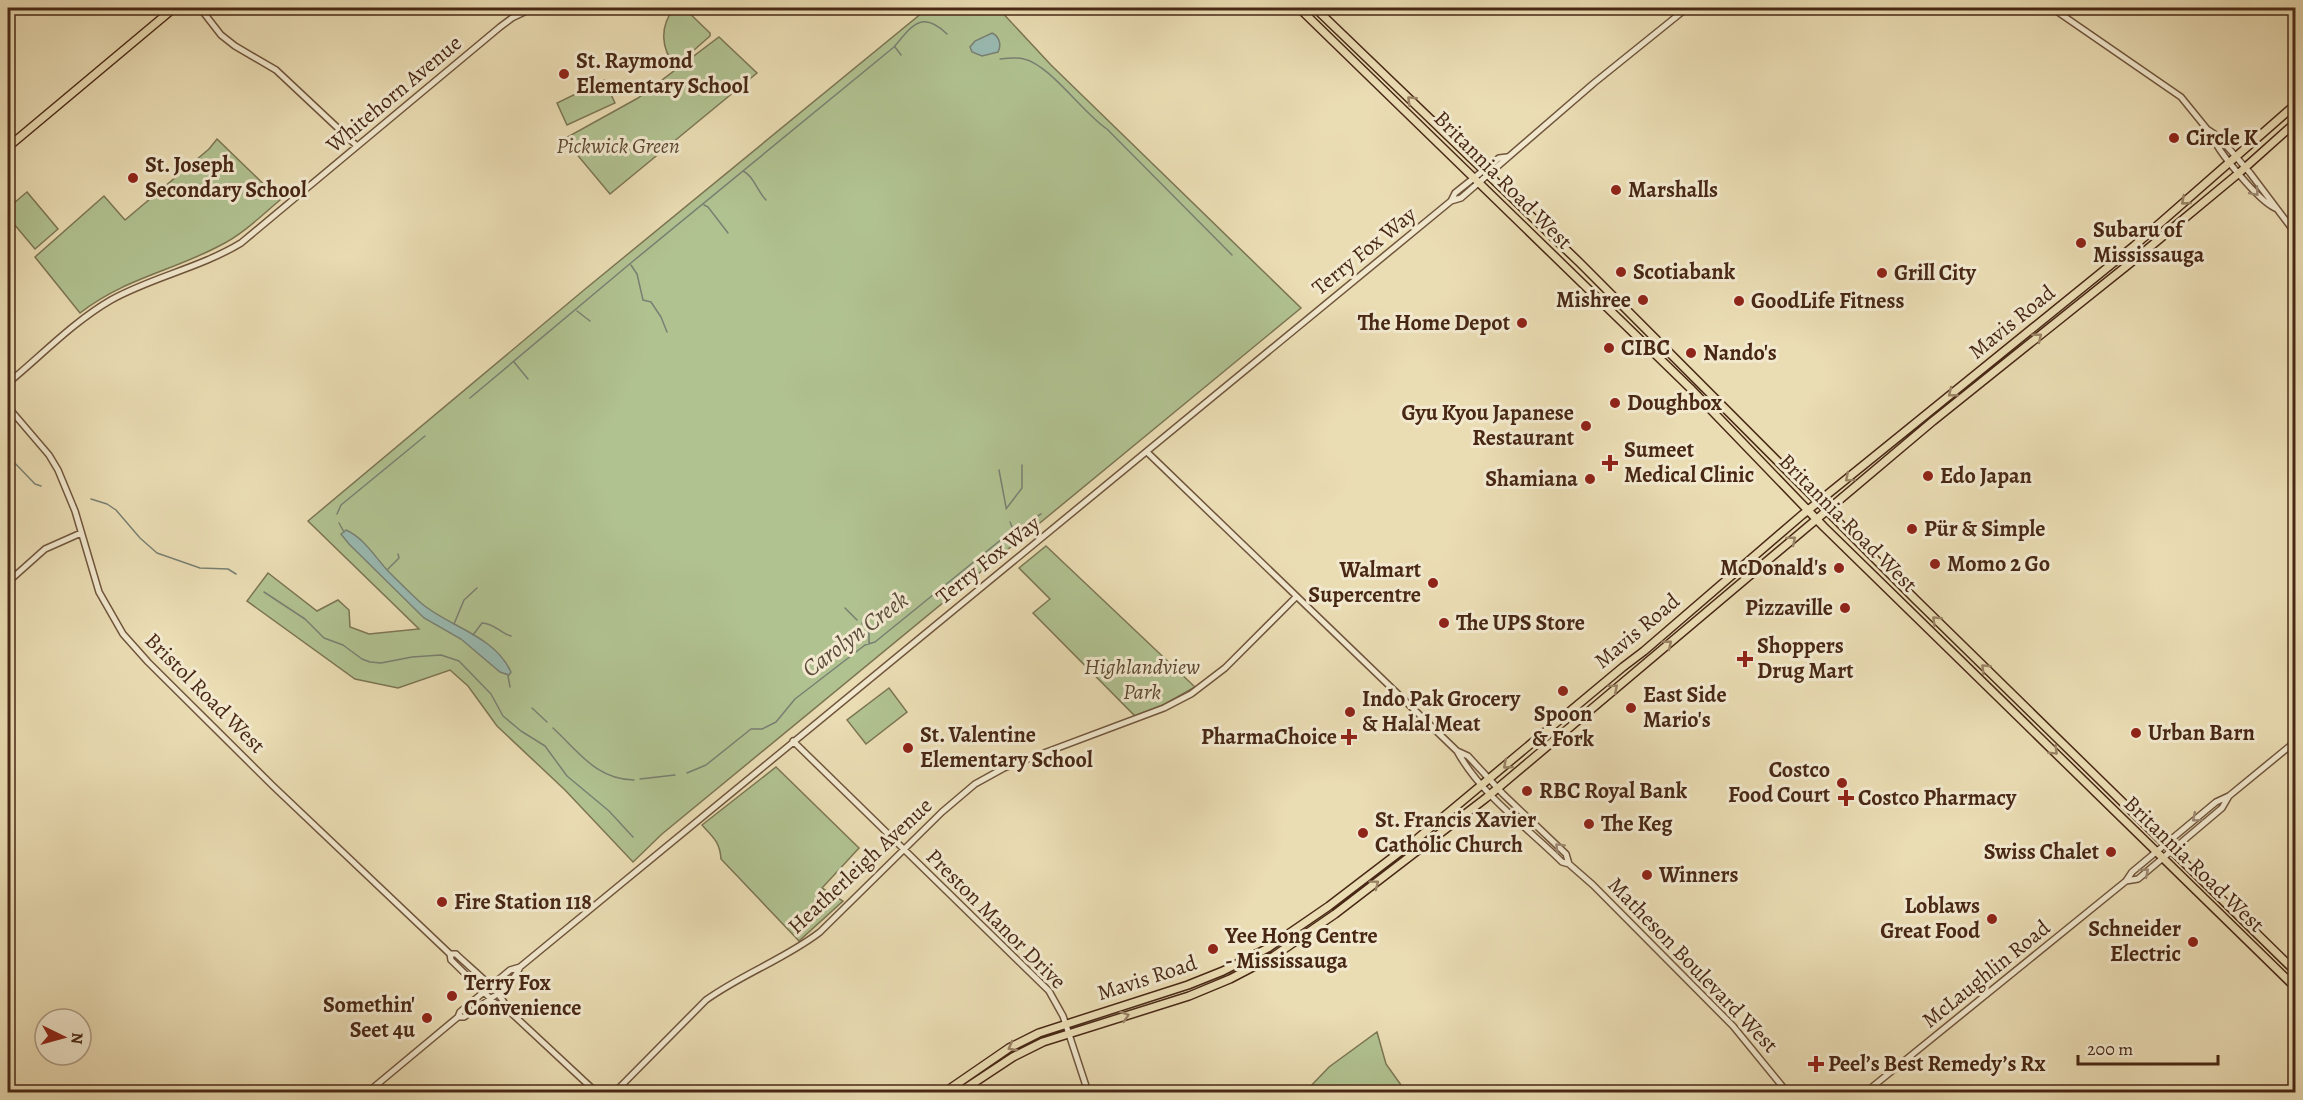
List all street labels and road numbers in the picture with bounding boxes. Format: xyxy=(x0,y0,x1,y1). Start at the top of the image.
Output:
street label: Whitehorn Avenue xyxy=(319,28,468,160)
street label: Britannia Road West xyxy=(1427,104,1579,256)
street label: Terry Fox Way xyxy=(1306,200,1422,302)
street label: Mavis Road xyxy=(1962,278,2062,366)
street label: Britannia Road West xyxy=(1772,447,1924,599)
street label: Terry Fox Way xyxy=(930,509,1046,611)
street label: Mavis Road xyxy=(1588,586,1686,676)
street label: Bristol Road West xyxy=(138,626,272,760)
street label: Britannia Road West xyxy=(2117,789,2271,939)
street label: Heatherleigh Avenue xyxy=(781,791,939,941)
street label: Preston Manor Drive xyxy=(919,842,1073,996)
street label: Matheson Boulevard West xyxy=(1601,871,1785,1059)
street label: McLaughlin Road xyxy=(1916,913,2056,1035)
street label: Mavis Road xyxy=(1093,948,1201,1008)

